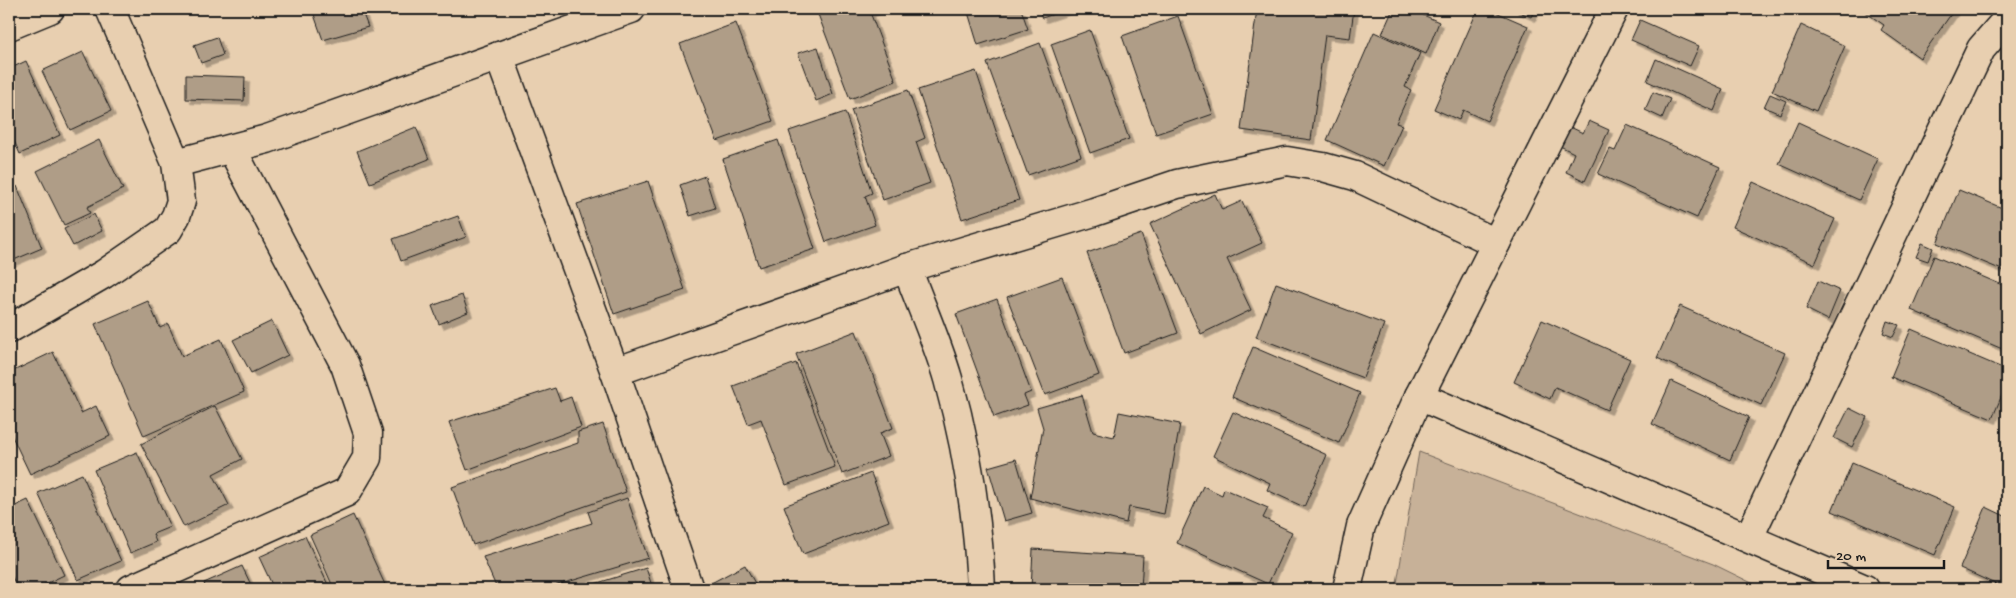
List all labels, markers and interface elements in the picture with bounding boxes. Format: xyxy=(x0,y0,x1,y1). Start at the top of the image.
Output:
scale bar xyxy=(1828,538,1945,570)
text: 20 m xyxy=(1836,548,1866,566)

